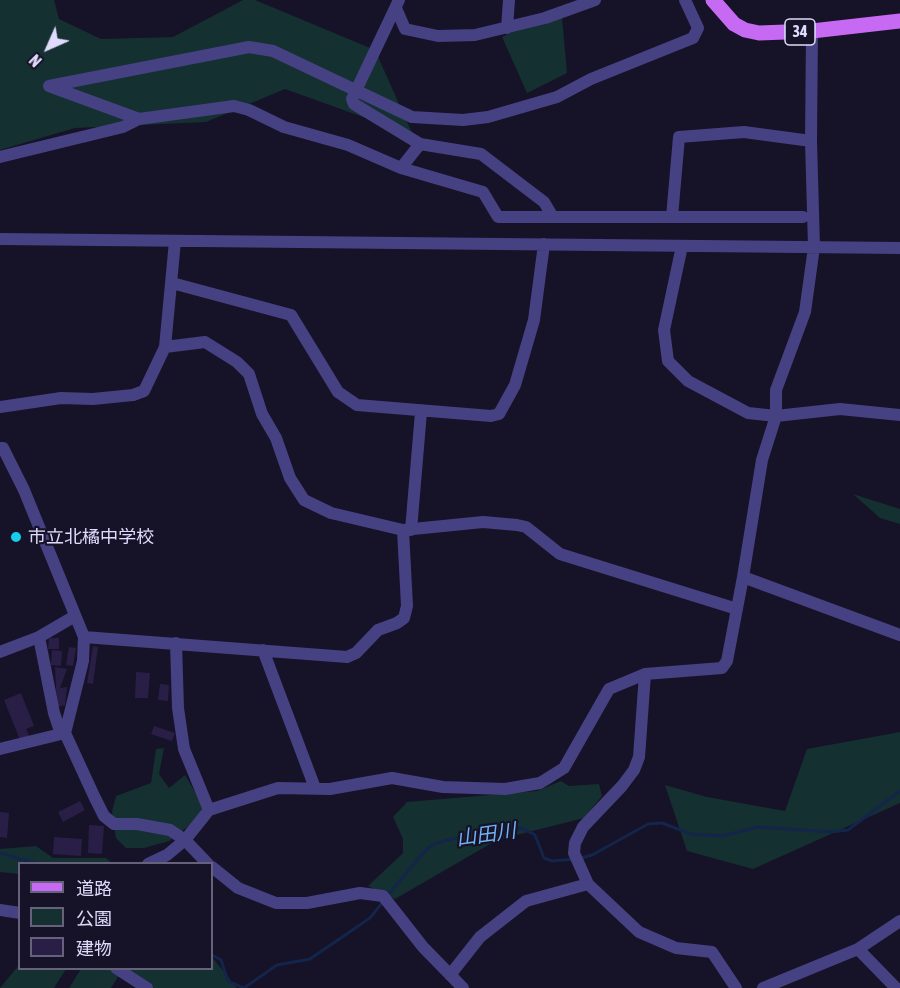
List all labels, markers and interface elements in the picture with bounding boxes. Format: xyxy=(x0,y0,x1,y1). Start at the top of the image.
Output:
north arrow xyxy=(18,18,78,78)
road number: 34 xyxy=(785,19,815,45)
text: N xyxy=(26,51,45,70)
place label: 市立北橘中学校 xyxy=(28,526,154,548)
marker: 市立北橘中学校 xyxy=(9,530,23,544)
water label: 山田川 xyxy=(455,819,517,851)
legend xyxy=(18,862,213,970)
text: 道路 xyxy=(76,878,112,899)
text: 公園 xyxy=(76,908,112,929)
text: 建物 xyxy=(76,938,112,959)

